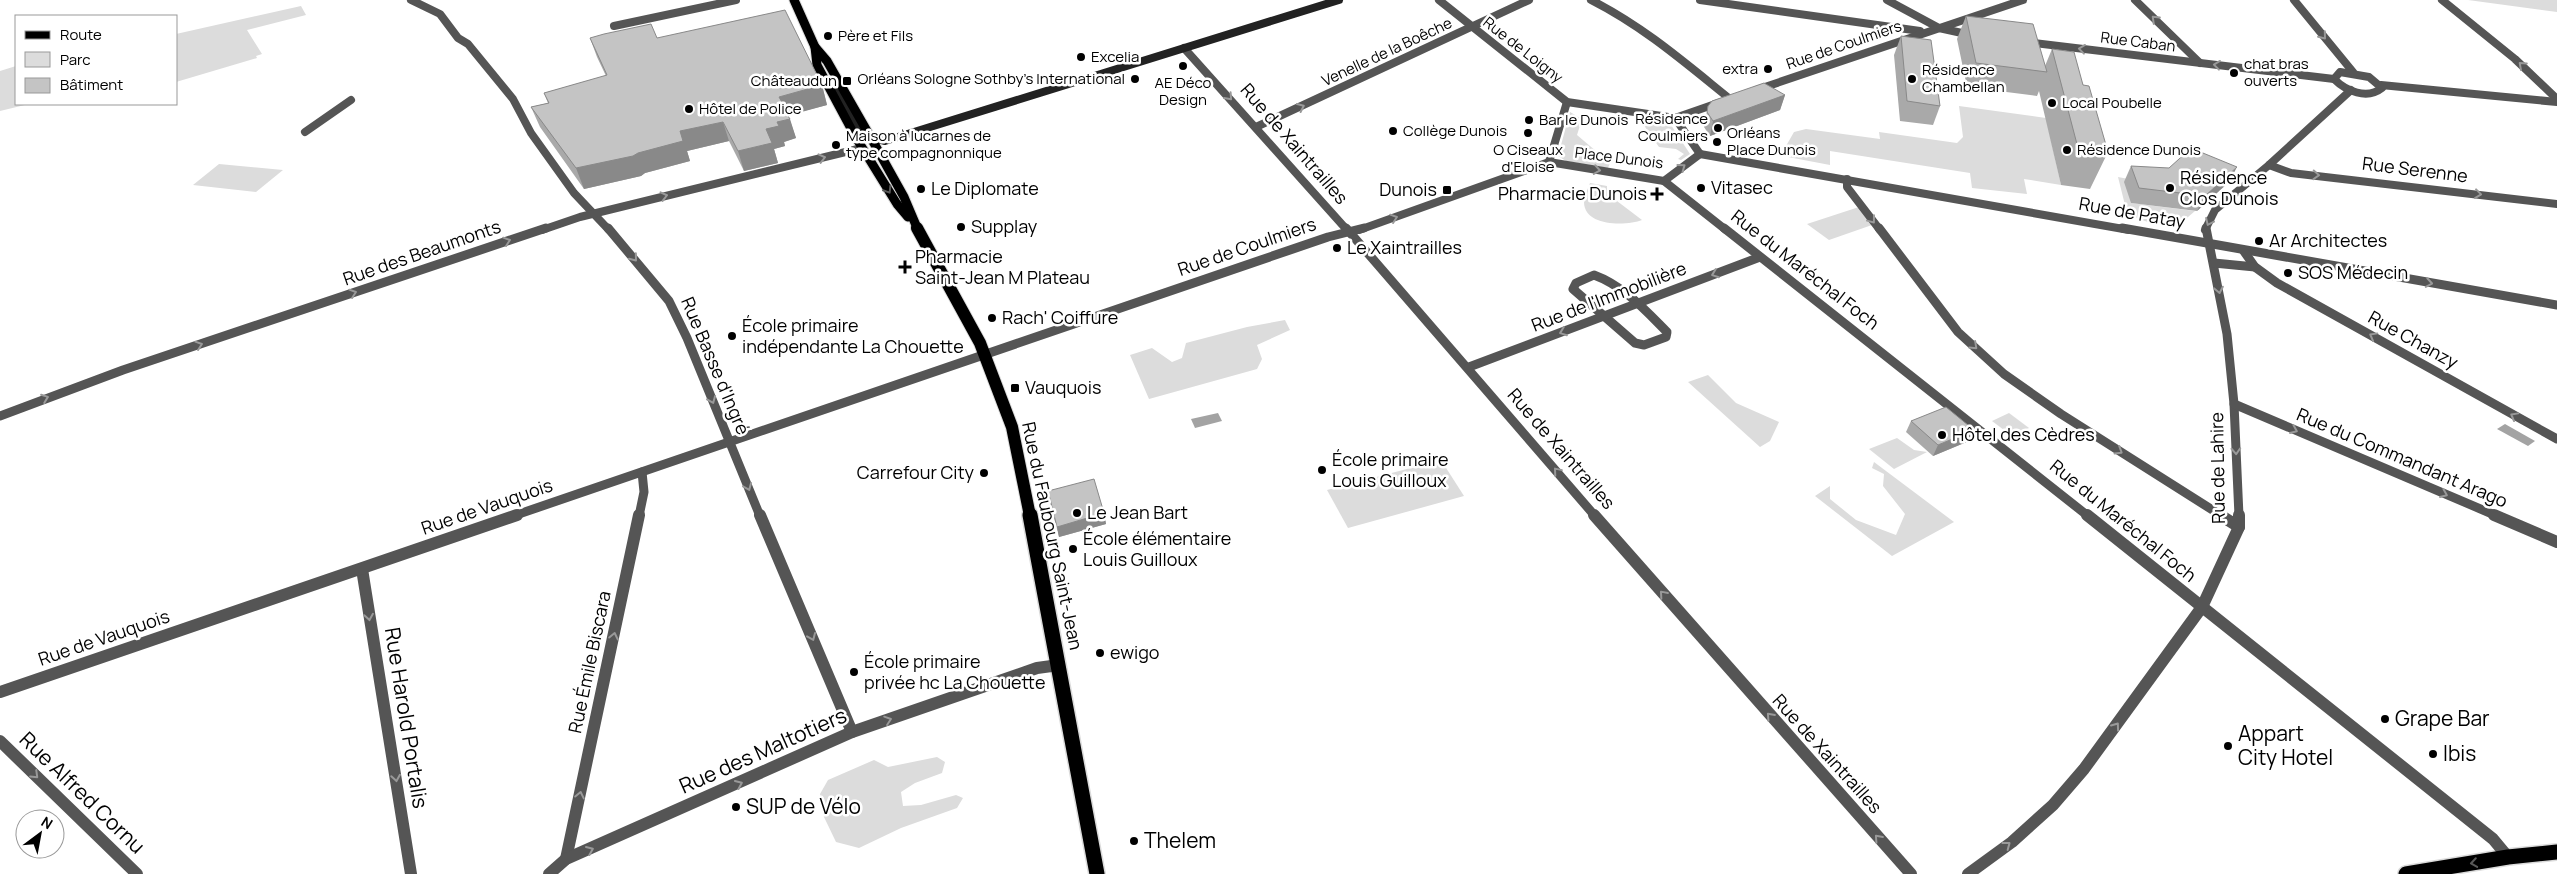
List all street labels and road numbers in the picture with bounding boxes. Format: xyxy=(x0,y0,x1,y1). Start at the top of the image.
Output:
street label: Venelle de la Boêche xyxy=(1318,12,1456,91)
street label: Rue de Loigny xyxy=(1479,12,1568,88)
street label: Rue de Coulmiers xyxy=(1783,15,1904,74)
street label: Rue Caban xyxy=(2099,26,2177,57)
street label: Rue de Xaintrailles xyxy=(1236,78,1354,209)
street label: Place Dunois xyxy=(1574,142,1665,173)
street label: Rue Serenne xyxy=(2361,151,2469,187)
street label: Rue de Patay xyxy=(2077,191,2188,233)
street label: Rue du Maréchal Foch xyxy=(1727,204,1885,335)
street label: Rue de Coulmiers xyxy=(1174,211,1319,281)
street label: Rue des Beaumonts xyxy=(339,214,504,290)
street label: Rue de l'Immobilière xyxy=(1528,255,1690,337)
street label: Rue Basse d'Ingré xyxy=(676,293,756,438)
street label: Rue Chanzy xyxy=(2364,305,2463,374)
street label: Rue de Xaintrailles xyxy=(1503,383,1621,514)
street label: Rue du Commandant Arago xyxy=(2293,402,2511,512)
street label: Rue de Lahire xyxy=(2204,412,2230,524)
street label: Rue du Faubourg Saint-Jean xyxy=(1017,420,1089,652)
street label: Rue du Maréchal Foch xyxy=(2045,454,2202,587)
street label: Rue de Vauquois xyxy=(418,472,556,540)
street label: Rue Émile Biscara xyxy=(562,588,616,735)
street label: Rue de Vauquois xyxy=(35,603,173,671)
street label: Rue Harold Portalis xyxy=(379,625,435,810)
street label: Rue de Xaintrailles xyxy=(1768,689,1888,818)
street label: Rue des Maltotiers xyxy=(674,701,851,800)
street label: Rue Alfred Cornu xyxy=(14,725,151,859)

